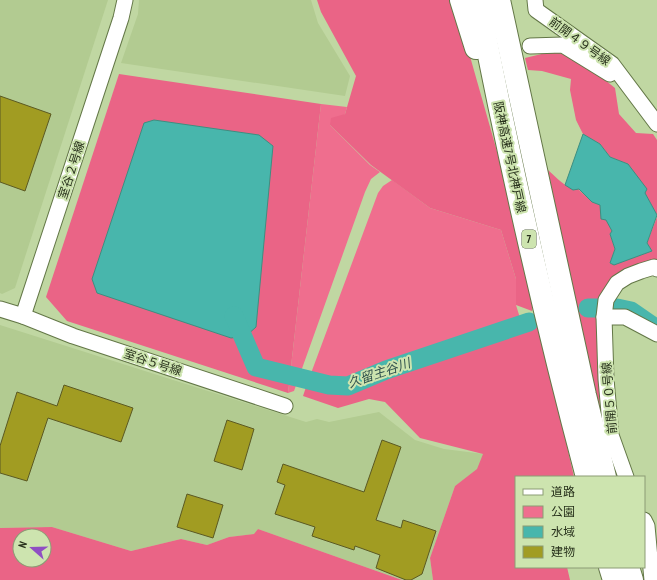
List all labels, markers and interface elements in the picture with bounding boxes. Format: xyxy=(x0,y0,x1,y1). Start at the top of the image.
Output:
street label: 前開４９号線 xyxy=(546,14,614,68)
street label: 阪神高速7号北神戸線 xyxy=(491,100,529,214)
street label: 室谷２号線 xyxy=(55,139,87,201)
road number: 7 xyxy=(522,230,536,248)
street label: 室谷５号線 xyxy=(122,346,184,378)
water label: 久留主谷川 xyxy=(345,354,414,392)
street label: 前開５０号線 xyxy=(598,361,620,435)
legend xyxy=(515,476,645,568)
text: 道路 xyxy=(551,484,575,499)
text: 公園 xyxy=(551,504,575,519)
text: 水域 xyxy=(551,524,575,539)
north arrow xyxy=(12,528,52,568)
text: N xyxy=(15,539,30,550)
text: 建物 xyxy=(551,544,575,559)

